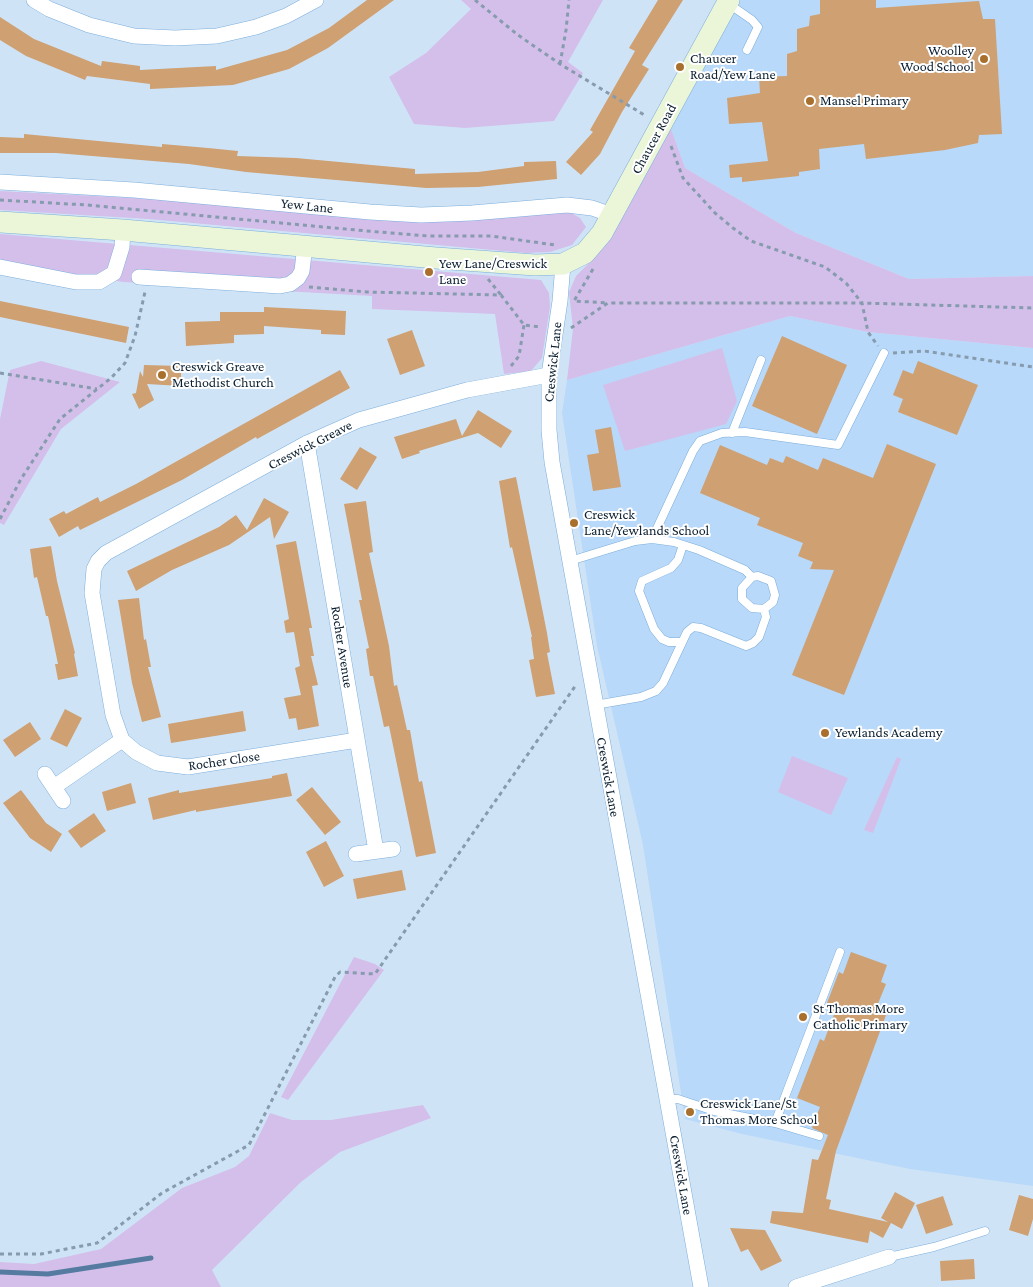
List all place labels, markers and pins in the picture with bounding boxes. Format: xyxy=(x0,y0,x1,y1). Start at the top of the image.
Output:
place label: Woolley Wood School xyxy=(900,43,974,75)
place label: Chaucer Road/Yew Lane xyxy=(690,51,776,84)
marker: Woolley Wood School xyxy=(978,53,990,65)
marker: Chaucer Road/Yew Lane xyxy=(674,61,686,73)
place label: Mansel Primary xyxy=(820,93,908,109)
marker: Mansel Primary xyxy=(804,95,816,107)
place label: Yew Lane/Creswick Lane xyxy=(439,256,547,288)
marker: Yew Lane/Creswick Lane xyxy=(423,266,435,278)
place label: Creswick Greave Methodist Church xyxy=(172,359,274,392)
marker: Creswick Greave Methodist Church xyxy=(156,369,168,381)
place label: Creswick Lane/Yewlands School xyxy=(584,507,709,540)
marker: Creswick Lane/Yewlands School xyxy=(568,517,580,529)
place label: Yewlands Academy xyxy=(835,725,942,741)
marker: Yewlands Academy xyxy=(819,727,831,739)
place label: St Thomas More Catholic Primary xyxy=(813,1001,907,1034)
marker: St Thomas More Catholic Primary xyxy=(797,1011,809,1023)
place label: Creswick Lane/St Thomas More School xyxy=(700,1096,817,1128)
marker: Creswick Lane/St Thomas More School xyxy=(684,1106,696,1118)

